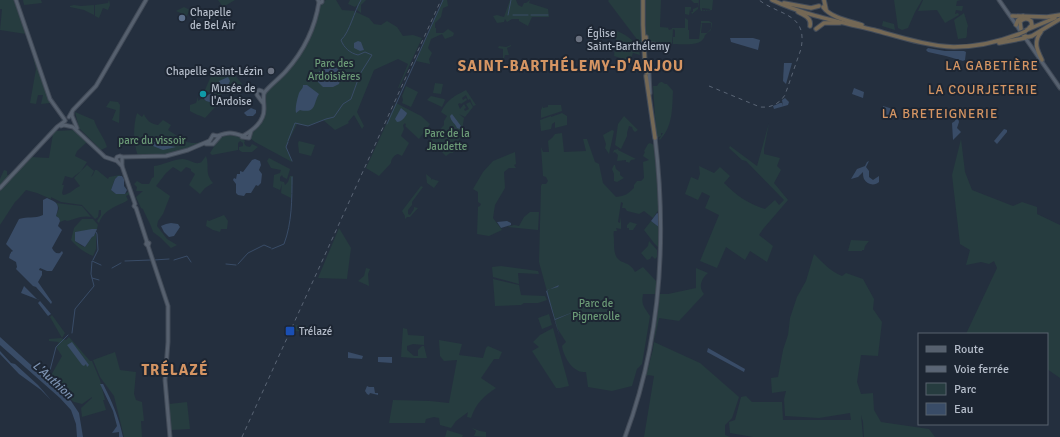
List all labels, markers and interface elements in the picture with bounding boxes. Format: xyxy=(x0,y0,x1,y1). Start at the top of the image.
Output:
place label: Chapelle de Bel Air xyxy=(190,6,235,32)
marker: Chapelle de Bel Air xyxy=(177,13,187,23)
place label: Église Saint-Barthélemy xyxy=(587,26,670,53)
marker: Église Saint-Barthélemy xyxy=(574,34,584,44)
district label: SAINT-BARTHÉLEMY-D'ANJOU xyxy=(458,56,684,75)
park label: Parc des Ardoisières xyxy=(308,57,361,83)
district label: LA GABETIÈRE xyxy=(945,57,1039,74)
place label: Chapelle Saint-Lézin xyxy=(166,65,263,78)
marker: Chapelle Saint-Lézin xyxy=(266,66,276,76)
place label: Musée de l'Ardoise xyxy=(211,82,255,108)
district label: LA COURJETERIE xyxy=(928,82,1038,98)
marker: Musée de l'Ardoise xyxy=(198,89,208,99)
district label: LA BRETEIGNERIE xyxy=(882,106,998,122)
park label: Parc de la Jaudette xyxy=(424,127,470,153)
park label: parc du vissoir xyxy=(118,134,186,147)
park label: Parc de Pignerolle xyxy=(572,297,620,323)
marker: Trélazé xyxy=(284,325,296,337)
place label: Trélazé xyxy=(299,325,332,338)
legend xyxy=(918,333,1048,425)
text: Route xyxy=(954,342,984,357)
water label: L'Authion xyxy=(29,358,76,403)
district label: TRÉLAZÉ xyxy=(141,360,209,379)
text: Voie ferrée xyxy=(954,362,1009,377)
text: Parc xyxy=(954,382,977,397)
text: Eau xyxy=(954,402,973,417)

